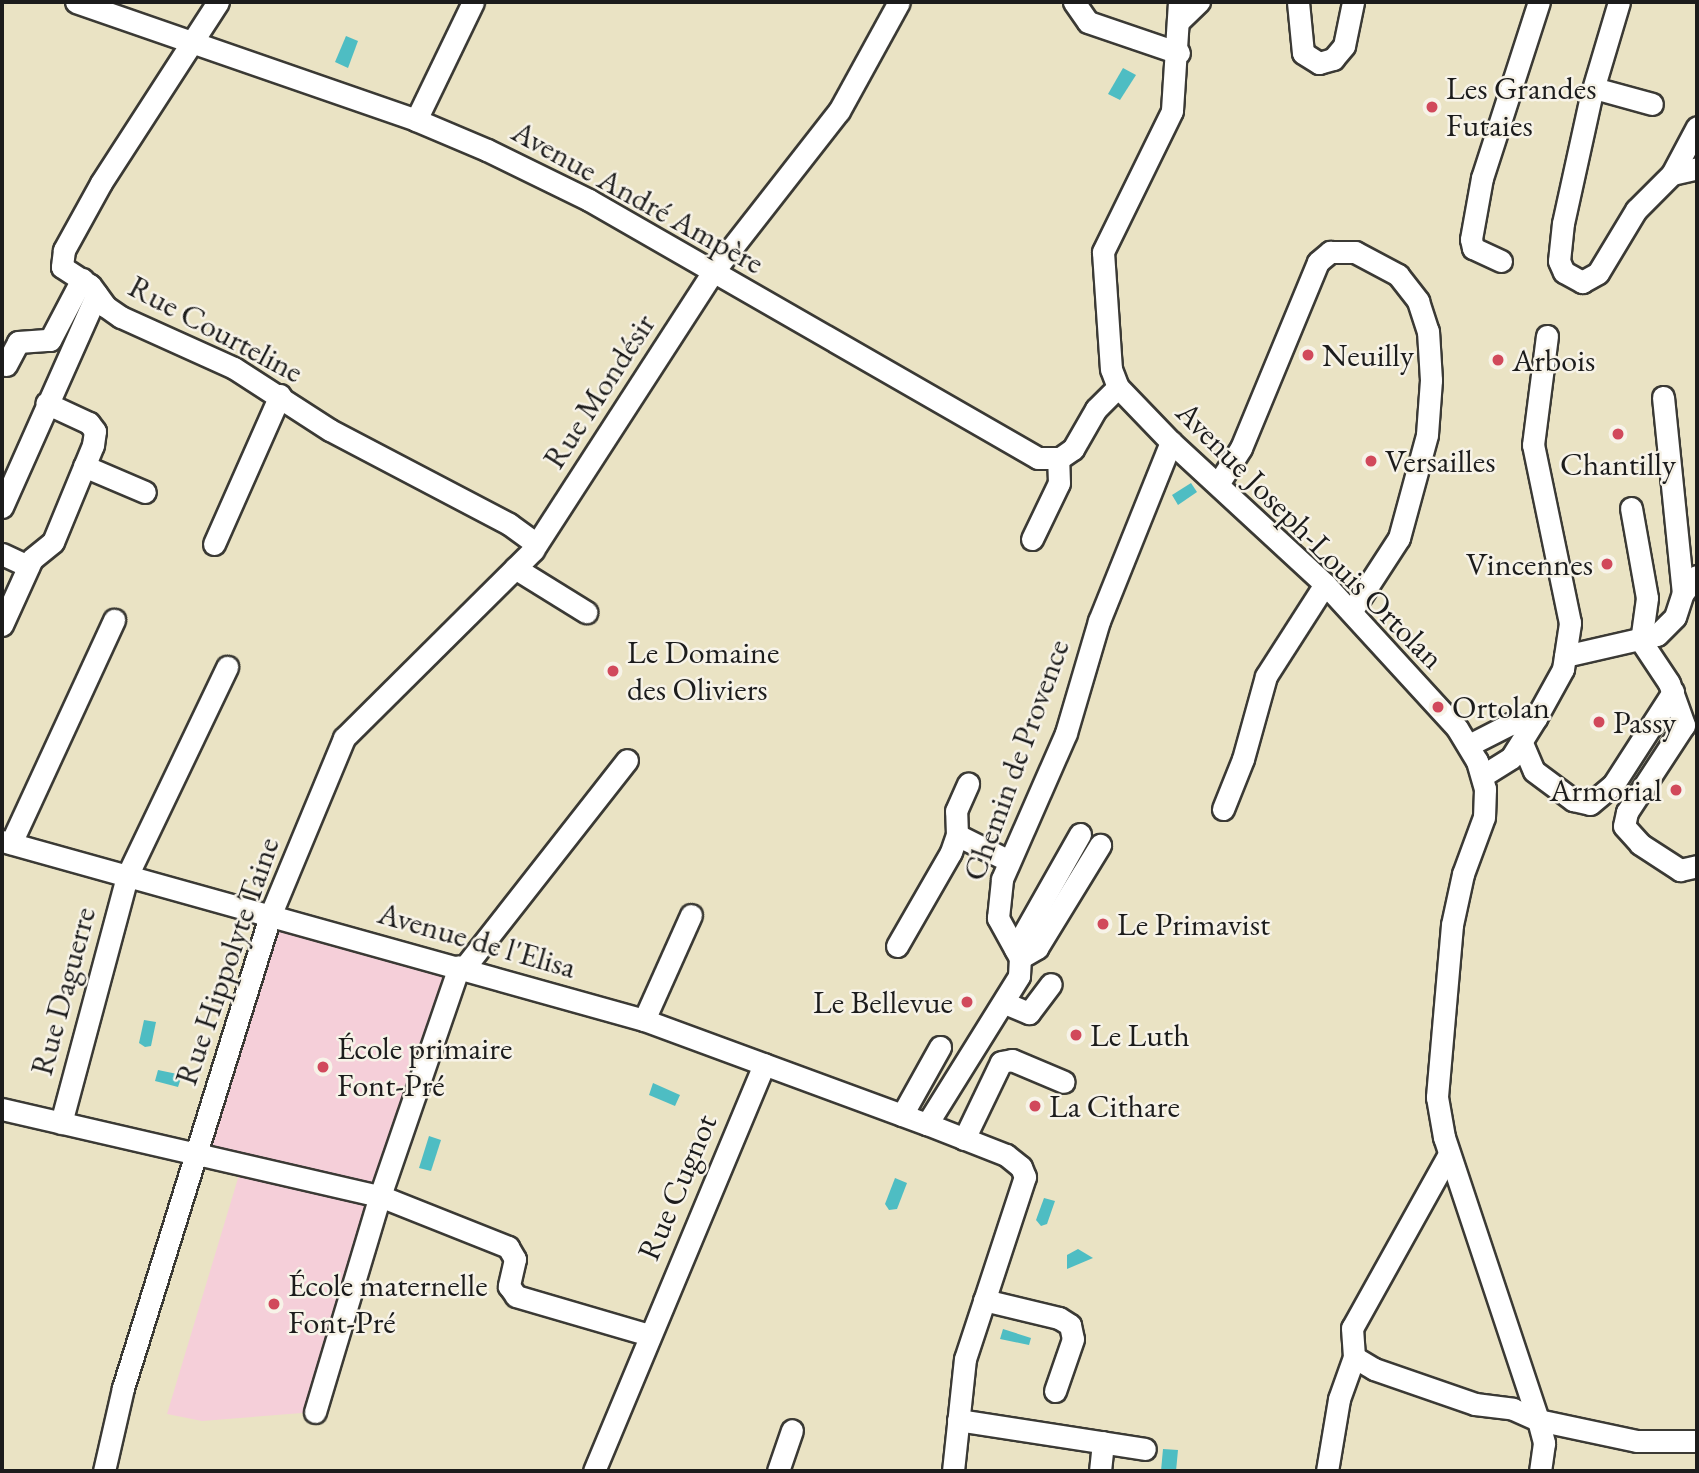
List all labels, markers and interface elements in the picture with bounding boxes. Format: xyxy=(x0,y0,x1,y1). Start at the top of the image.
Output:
place label: Les Grandes Futaies xyxy=(1446,70,1597,145)
marker: Les Grandes Futaies xyxy=(1424,99,1440,115)
street label: Avenue André Ampère xyxy=(505,112,771,282)
street label: Rue Courteline xyxy=(122,267,310,391)
street label: Rue Mondésir xyxy=(535,306,663,476)
place label: Neuilly xyxy=(1322,336,1414,374)
place label: Arbois xyxy=(1512,341,1595,379)
marker: Neuilly xyxy=(1300,347,1316,363)
marker: Arbois xyxy=(1490,352,1506,368)
street label: Avenue Joseph-Louis Ortolan xyxy=(1168,393,1452,677)
marker: Chantilly xyxy=(1610,426,1626,442)
place label: Versailles xyxy=(1385,442,1496,480)
place label: Chantilly xyxy=(1560,445,1676,483)
marker: Versailles xyxy=(1363,453,1379,469)
place label: Vincennes xyxy=(1466,545,1593,583)
marker: Vincennes xyxy=(1599,556,1615,572)
place label: Le Domaine des Oliviers xyxy=(627,634,779,709)
street label: Chemin de Provence xyxy=(955,634,1077,886)
marker: Le Domaine des Oliviers xyxy=(605,663,621,679)
place label: Ortolan xyxy=(1452,688,1550,726)
marker: Ortolan xyxy=(1430,699,1446,715)
place label: Passy xyxy=(1613,703,1676,741)
marker: Passy xyxy=(1591,714,1607,730)
place label: Armorial xyxy=(1549,771,1662,809)
marker: Armorial xyxy=(1668,782,1684,798)
street label: Rue Hippolyte Taine xyxy=(167,832,287,1090)
street label: Avenue de l'Elisa xyxy=(374,893,580,987)
street label: Rue Daguerre xyxy=(22,903,104,1079)
place label: Le Primavist xyxy=(1117,905,1270,943)
marker: Le Primavist xyxy=(1095,916,1111,932)
place label: Le Bellevue xyxy=(813,983,953,1021)
marker: Le Bellevue xyxy=(959,994,975,1010)
place label: Le Luth xyxy=(1090,1016,1190,1054)
marker: Le Luth xyxy=(1068,1027,1084,1043)
place label: École primaire Font-Pré xyxy=(337,1030,512,1105)
marker: École primaire Font-Pré xyxy=(315,1059,331,1075)
place label: La Cithare xyxy=(1049,1087,1180,1125)
marker: La Cithare xyxy=(1027,1098,1043,1114)
street label: Rue Cugnot xyxy=(629,1108,725,1266)
place label: École maternelle Font-Pré xyxy=(288,1267,488,1342)
marker: École maternelle Font-Pré xyxy=(266,1296,282,1312)

